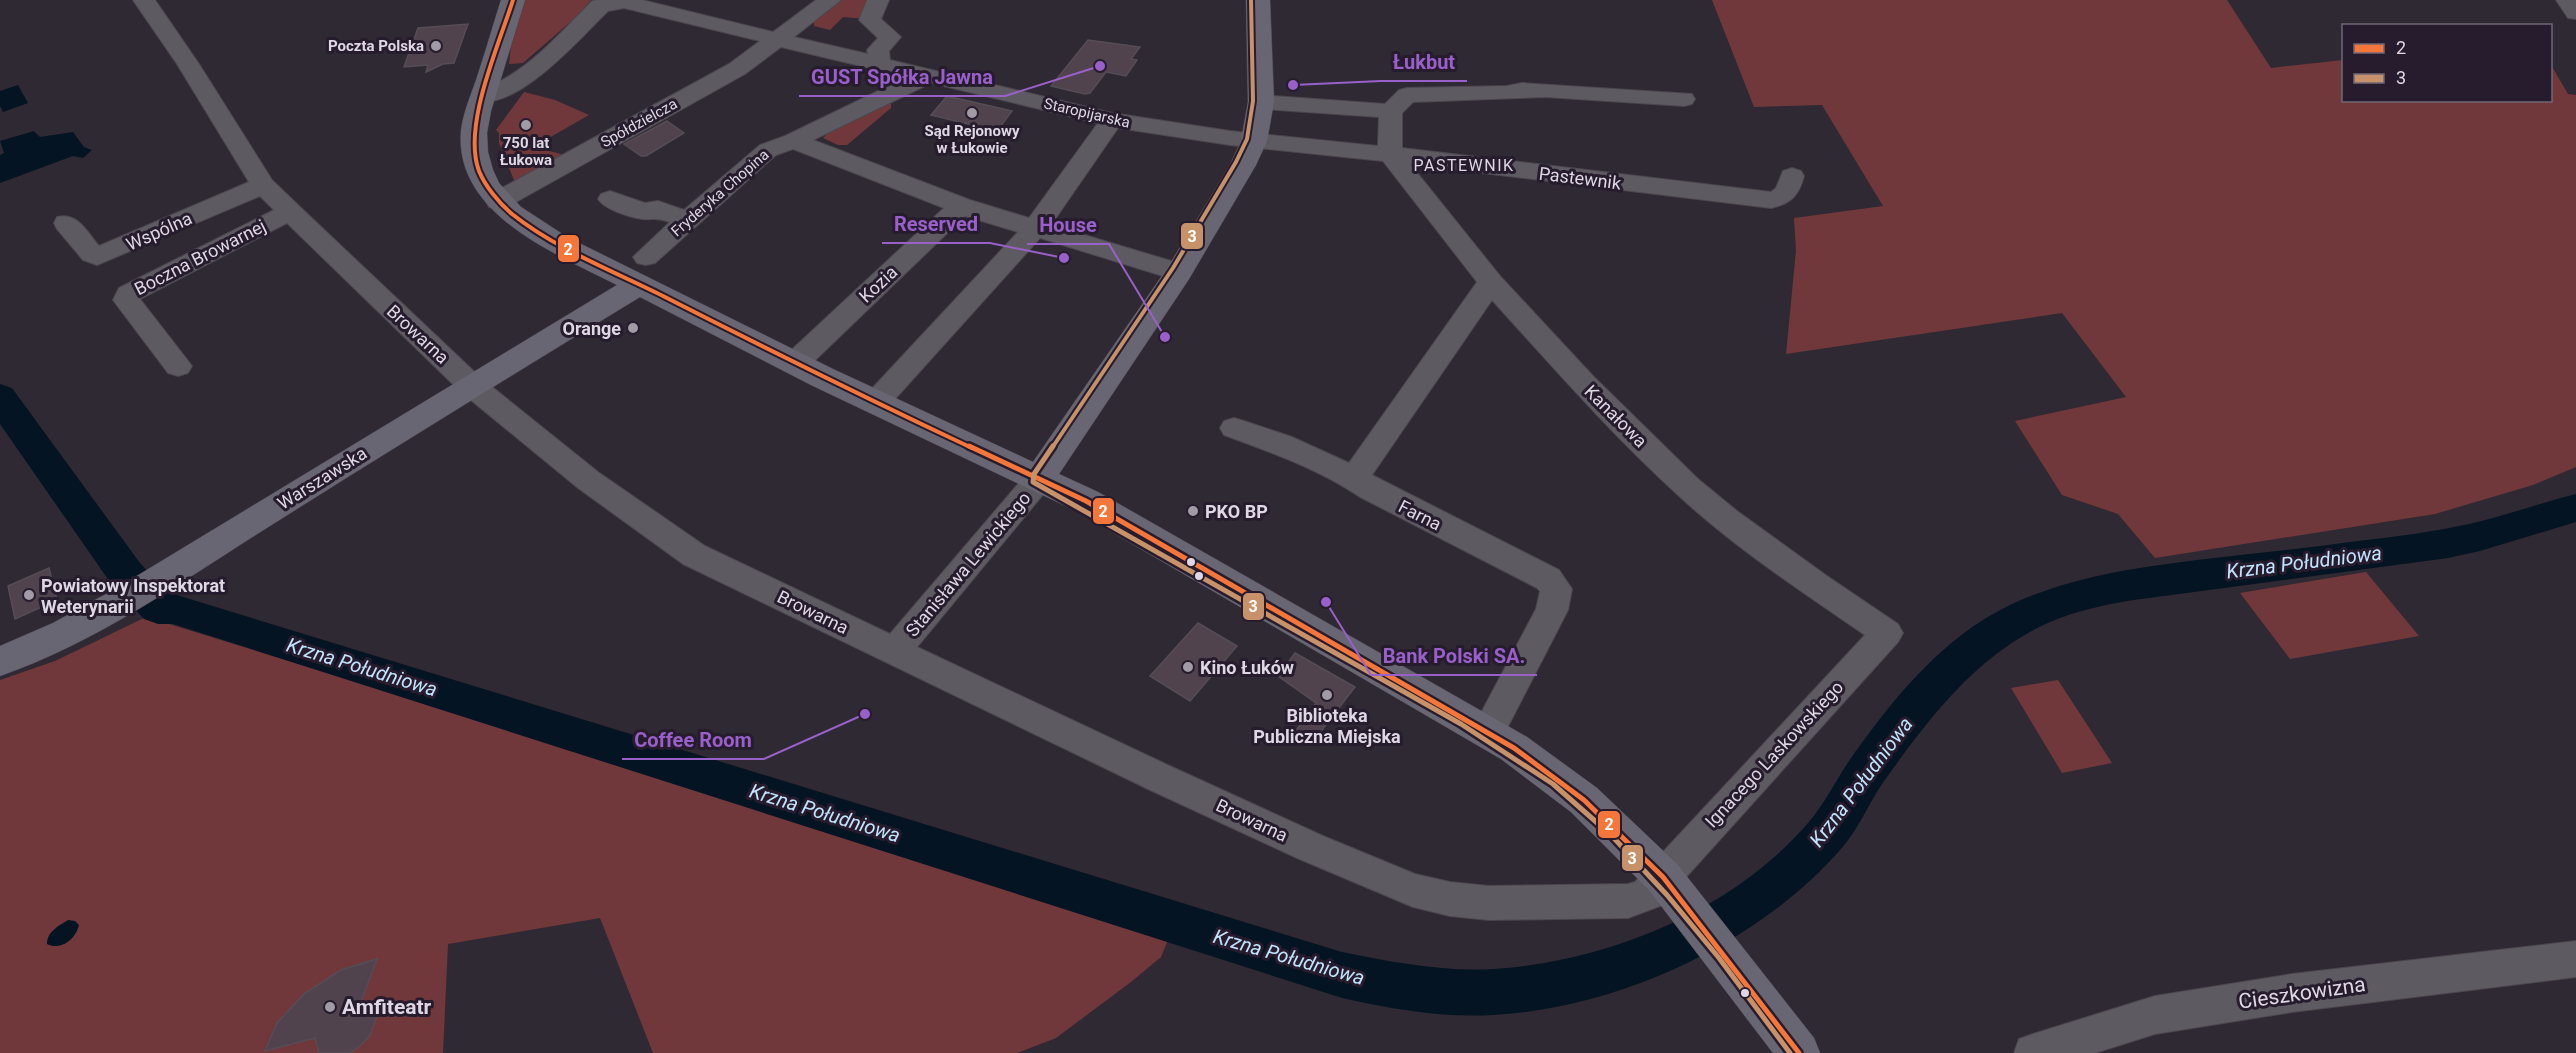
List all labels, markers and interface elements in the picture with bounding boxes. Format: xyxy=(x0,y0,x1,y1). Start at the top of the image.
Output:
legend xyxy=(2342,24,2552,102)
place label: Poczta Polska xyxy=(328,37,424,55)
text: 2 xyxy=(2396,37,2406,58)
marker: Poczta Polska xyxy=(429,39,443,53)
callout: Łukbut xyxy=(1381,43,1467,81)
text: Łukbut xyxy=(1393,50,1455,74)
callout: GUST Spółka Jawna xyxy=(799,58,1005,96)
text: GUST Spółka Jawna xyxy=(811,65,993,89)
text: 3 xyxy=(2396,67,2406,88)
street label: Staropijarska xyxy=(1042,94,1132,132)
street label: Spółdzielcza xyxy=(598,95,680,151)
marker: Sąd Rejonowy w Łukowie xyxy=(965,106,979,120)
marker: 750 lat Łukowa xyxy=(519,118,533,132)
place label: Sąd Rejonowy w Łukowie xyxy=(925,122,1020,157)
place label: 750 lat Łukowa xyxy=(500,134,552,169)
street label: Fryderyka Chopina xyxy=(667,146,773,240)
district label: PASTEWNIK xyxy=(1413,156,1515,175)
street label: Pastewnik xyxy=(1538,163,1623,194)
callout: Reserved xyxy=(882,205,990,243)
callout: House xyxy=(1027,206,1109,244)
street label: Wspólna xyxy=(123,207,195,255)
text: Reserved xyxy=(894,212,978,236)
text: House xyxy=(1039,213,1097,237)
street label: Boczna Browarnej xyxy=(131,215,269,299)
line badge: 3 xyxy=(1180,222,1204,250)
text: 3 xyxy=(1187,227,1197,246)
line badge: 2 xyxy=(557,234,580,263)
text: 2 xyxy=(563,240,573,259)
street label: Kozia xyxy=(855,261,901,307)
street label: Browarna xyxy=(383,300,453,368)
place label: Orange xyxy=(563,318,621,339)
marker: Orange xyxy=(626,321,640,335)
street label: Kanałowa xyxy=(1581,381,1651,451)
street label: Warszawska xyxy=(273,442,371,514)
street label: Stanisława Lewickiego xyxy=(901,487,1035,641)
street label: Farna xyxy=(1395,495,1445,535)
line badge: 2 xyxy=(1092,497,1115,525)
place label: PKO BP xyxy=(1205,501,1268,522)
text: 2 xyxy=(1098,502,1108,521)
marker: PKO BP xyxy=(1186,504,1200,518)
water label: Krzna Południowa xyxy=(2225,541,2383,583)
unlabelled marker xyxy=(1185,556,1197,568)
unlabelled marker xyxy=(1193,570,1205,582)
place label: Powiatowy Inspektorat Weterynarii xyxy=(41,575,225,617)
street label: Browarna xyxy=(774,586,852,638)
marker: Powiatowy Inspektorat Weterynarii xyxy=(22,588,36,602)
line badge: 3 xyxy=(1242,592,1265,621)
text: 3 xyxy=(1248,597,1258,616)
water label: Krzna Południowa xyxy=(284,633,440,701)
callout: Bank Polski SA. xyxy=(1371,637,1537,675)
text: Bank Polski SA. xyxy=(1383,644,1525,668)
place label: Kino Łuków xyxy=(1200,657,1294,678)
marker: Kino Łuków xyxy=(1181,660,1195,674)
street label: Ignacego Laskowskiego xyxy=(1701,676,1847,832)
marker: Biblioteka Publiczna Miejska xyxy=(1320,688,1334,702)
place label: Biblioteka Publiczna Miejska xyxy=(1253,705,1401,747)
water label: Krzna Południowa xyxy=(1804,712,1918,852)
callout: Coffee Room xyxy=(622,721,764,759)
text: Coffee Room xyxy=(634,728,752,752)
water label: Krzna Południowa xyxy=(747,779,903,847)
street label: Browarna xyxy=(1213,794,1291,846)
line badge: 2 xyxy=(1597,810,1621,839)
text: 2 xyxy=(1604,815,1614,834)
line badge: 3 xyxy=(1621,844,1644,872)
text: 3 xyxy=(1627,849,1637,868)
water label: Krzna Południowa xyxy=(1211,924,1367,990)
street label: Cieszkowizna xyxy=(2237,972,2367,1014)
unlabelled marker xyxy=(1739,987,1751,999)
place label: Amfiteatr xyxy=(342,995,432,1019)
marker: Amfiteatr xyxy=(323,1000,337,1014)

